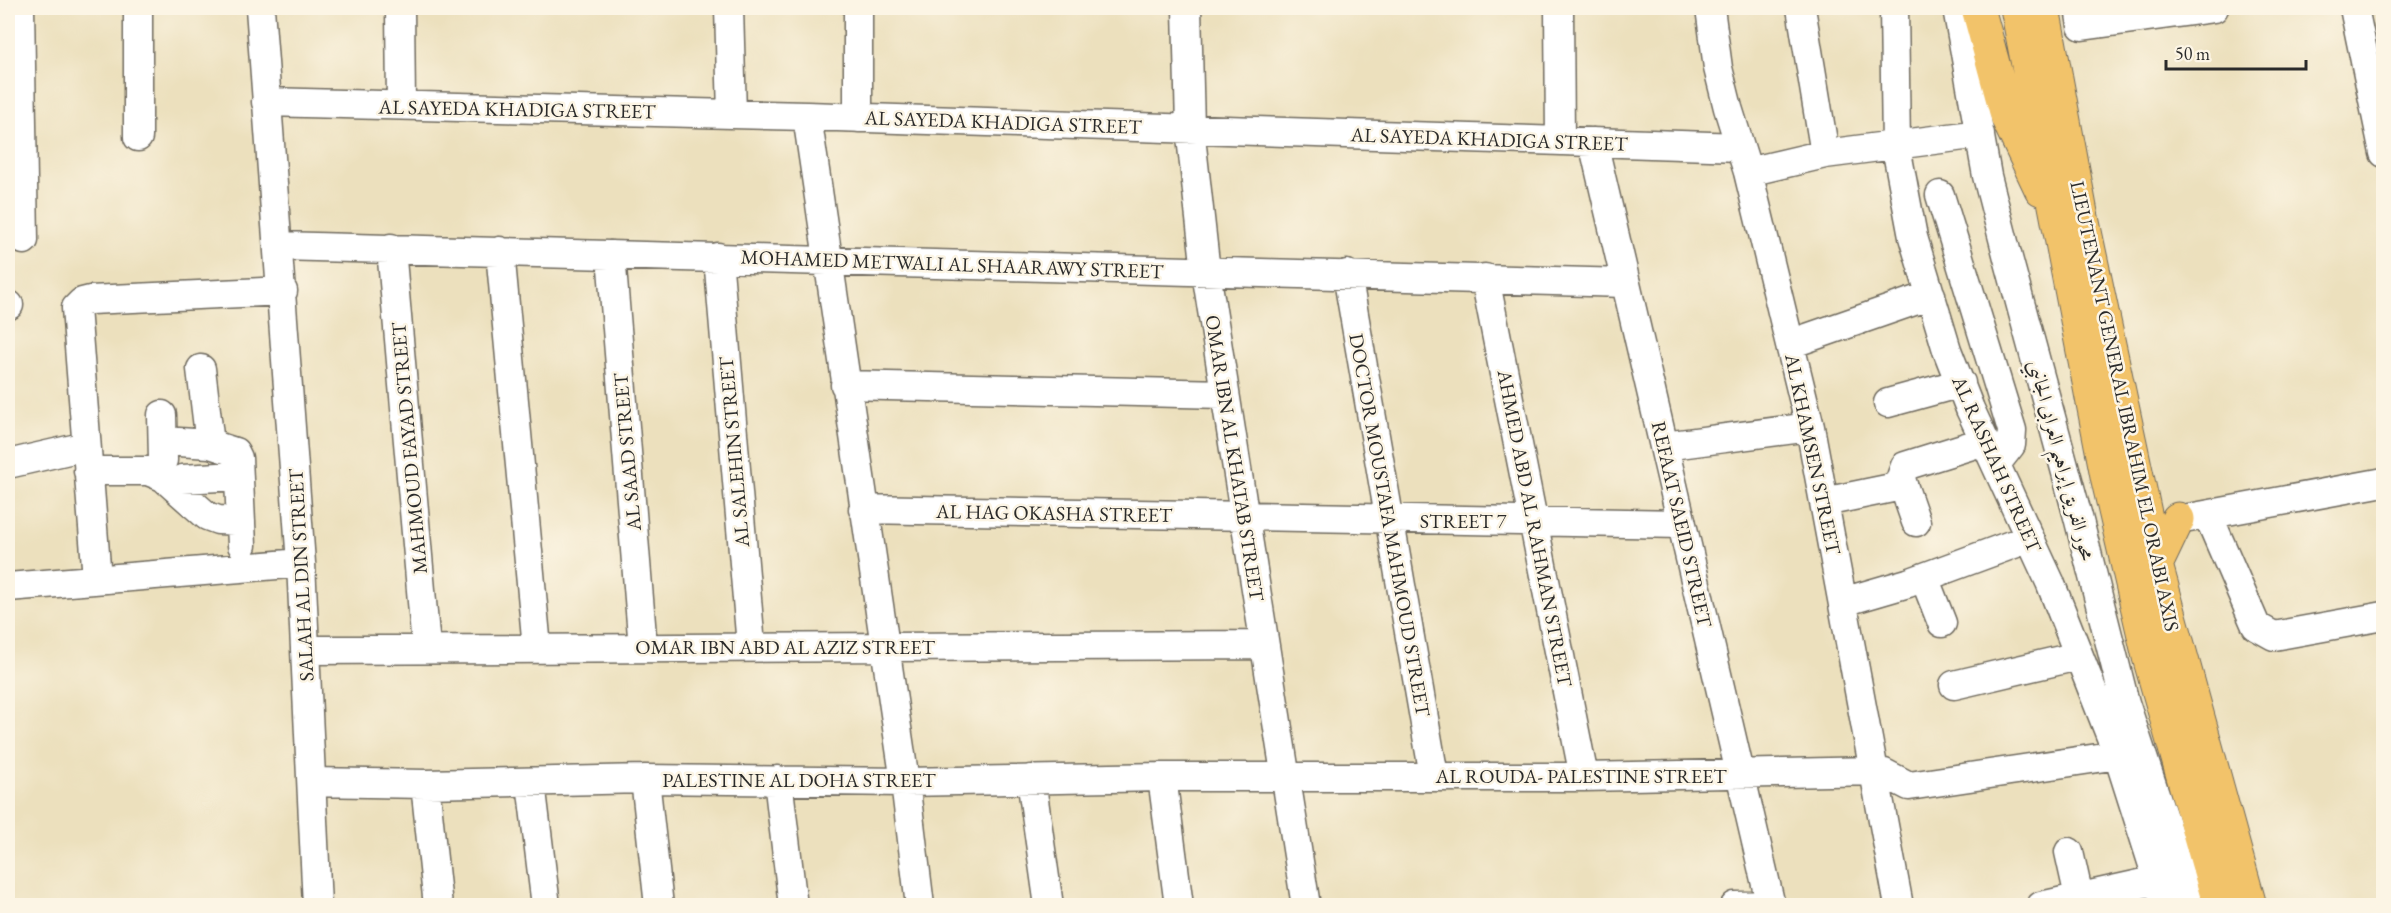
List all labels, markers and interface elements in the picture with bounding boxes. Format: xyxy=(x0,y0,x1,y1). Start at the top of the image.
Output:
scale bar xyxy=(2166,33,2306,71)
text: 50 m xyxy=(2175,42,2210,65)
street label: AL SAYEDA KHADIGA STREET xyxy=(377,94,656,124)
street label: AL SAYEDA KHADIGA STREET xyxy=(863,104,1143,140)
street label: AL SAYEDA KHADIGA STREET xyxy=(1349,121,1629,157)
street label: LIEUTENANT GENERAL IBRAHIM EL ORABI AXIS xyxy=(2064,178,2186,634)
street label: MOHAMED METWALI AL SHAARAWY STREET xyxy=(740,244,1164,284)
street label: OMAR IBN AL KHATAB STREET xyxy=(1200,313,1271,603)
street label: MAHMOUD FAYAD STREET xyxy=(385,320,433,575)
street label: DOCTOR MOUSTAFA MAHMOUD STREET xyxy=(1343,331,1437,719)
street label: AL KHAMSEN STREET xyxy=(1779,350,1847,557)
street label: AL SALEHIN STREET xyxy=(713,355,755,549)
street label: محور الفريق إبراهيم العرابى الجانبي xyxy=(2016,357,2101,565)
street label: AHMED ABD AL RAHMAN STREET xyxy=(1491,366,1579,689)
street label: AL SAAD STREET xyxy=(607,371,647,533)
street label: AL RASHAH STREET xyxy=(1946,371,2048,557)
street label: REFAAT SAEID STREET xyxy=(1646,418,1718,630)
street label: SALAH AL DIN STREET xyxy=(282,467,320,682)
street label: AL HAG OKASHA STREET xyxy=(935,498,1173,528)
street label: STREET 7 xyxy=(1420,508,1507,534)
street label: OMAR IBN ABD AL AZIZ STREET xyxy=(635,634,935,660)
street label: AL ROUDA- PALESTINE STREET xyxy=(1434,763,1727,789)
street label: PALESTINE AL DOHA STREET xyxy=(662,767,936,793)

